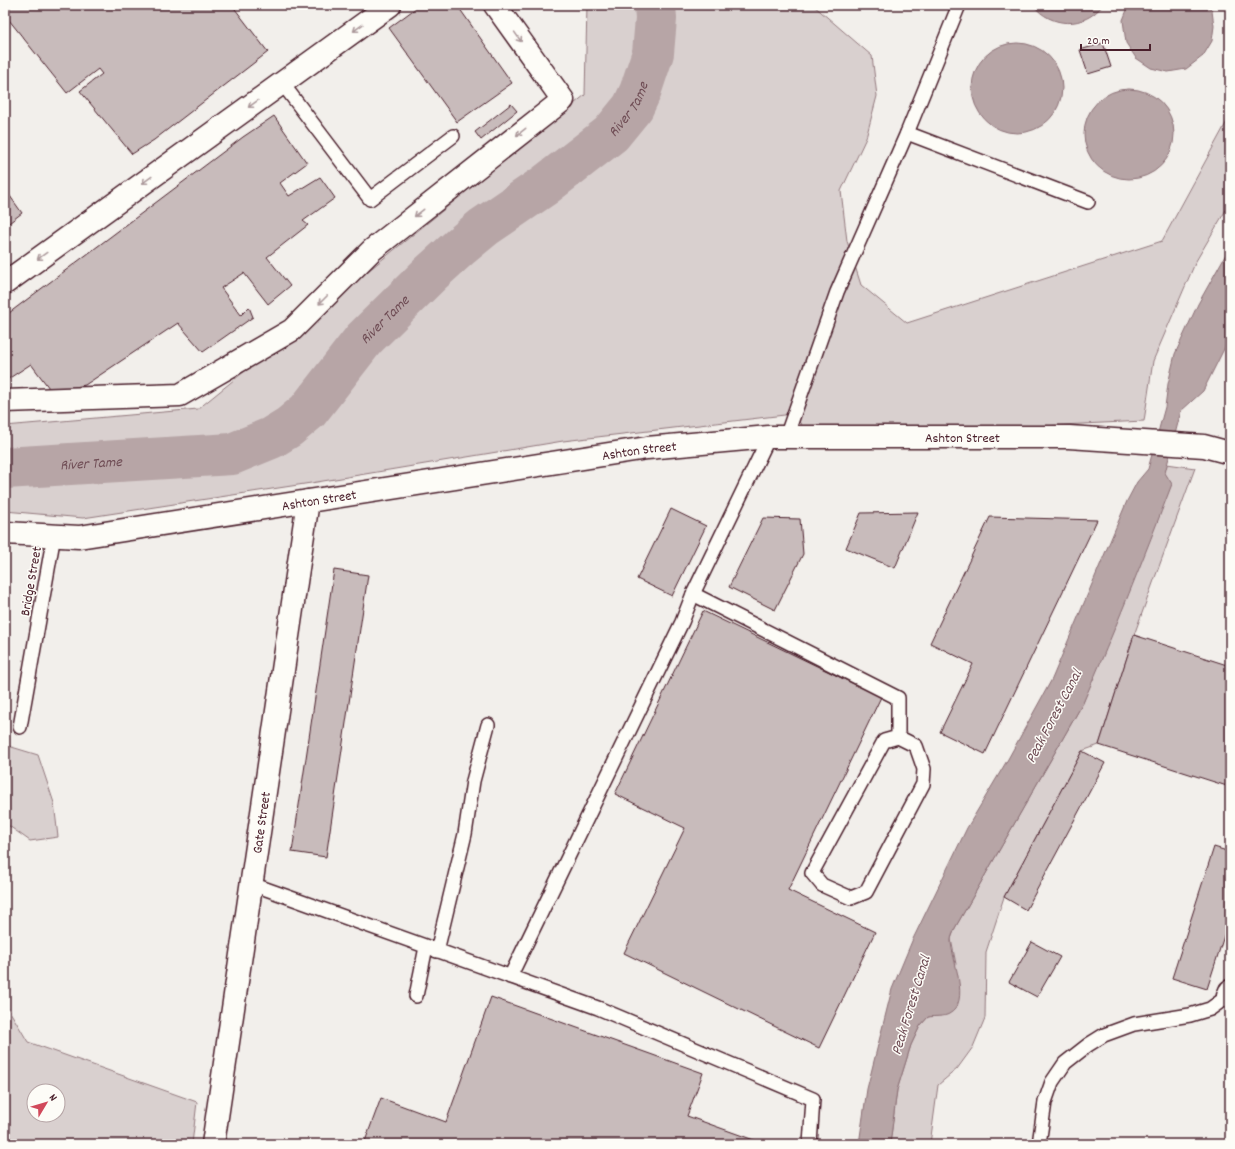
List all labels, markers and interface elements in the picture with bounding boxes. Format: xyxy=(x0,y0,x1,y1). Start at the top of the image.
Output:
one-way arrow xyxy=(353,24,364,32)
scale bar xyxy=(1081,26,1150,52)
one-way arrow xyxy=(514,31,522,42)
text: 20 m xyxy=(1087,33,1110,50)
water label: River Tame xyxy=(604,78,656,143)
one-way arrow xyxy=(247,100,258,108)
one-way arrow xyxy=(516,128,527,137)
one-way arrow xyxy=(142,176,153,184)
one-way arrow xyxy=(414,209,425,217)
one-way arrow xyxy=(37,252,48,260)
water label: River Tame xyxy=(356,290,416,350)
one-way arrow xyxy=(318,294,328,304)
street label: Ashton Street xyxy=(925,429,1000,449)
street label: Ashton Street xyxy=(601,437,677,467)
water label: River Tame xyxy=(59,452,124,478)
street label: Ashton Street xyxy=(281,486,358,517)
street label: Bridge Street xyxy=(16,545,48,618)
water label: Peak Forest Canal xyxy=(1021,665,1089,767)
street label: Gate Street xyxy=(248,791,277,855)
water label: Peak Forest Canal xyxy=(886,952,938,1058)
north arrow xyxy=(26,1083,66,1123)
text: N xyxy=(44,1091,61,1106)

